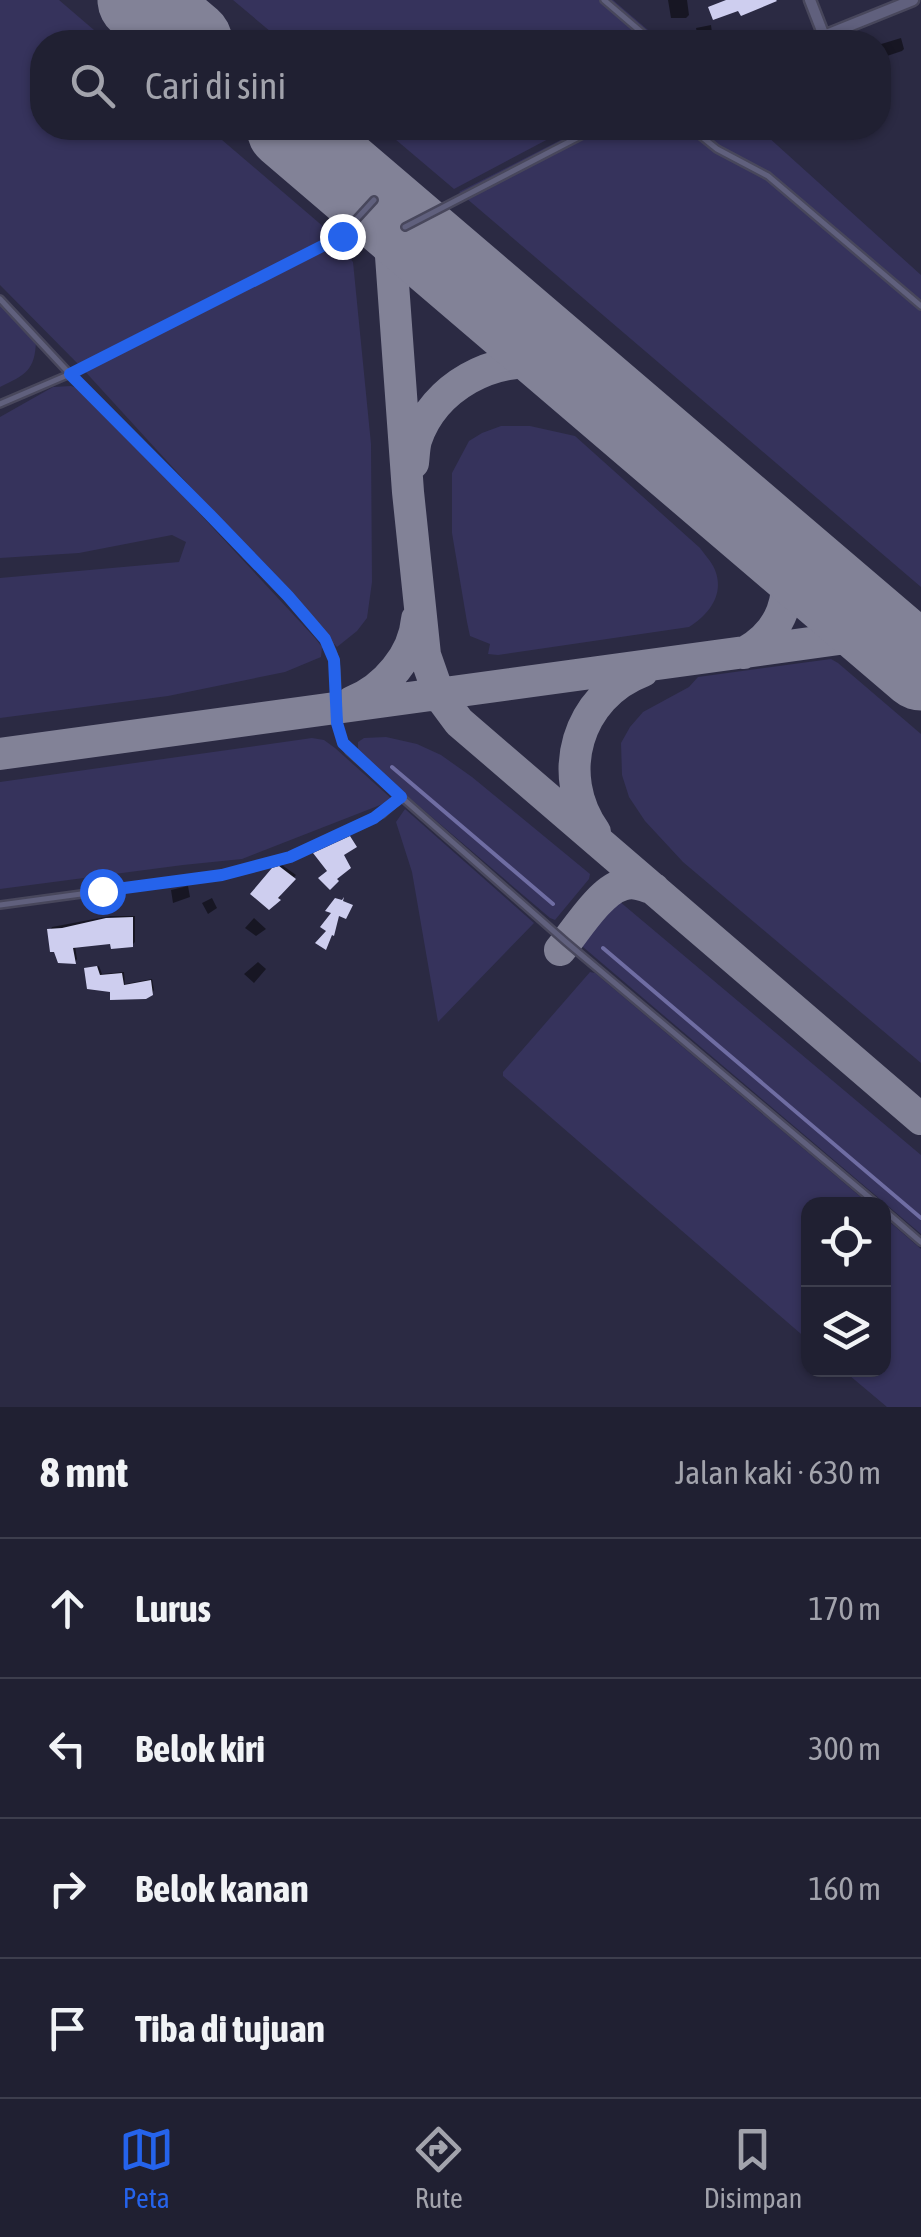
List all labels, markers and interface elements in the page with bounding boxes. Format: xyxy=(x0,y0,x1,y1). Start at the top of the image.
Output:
search box xyxy=(30,30,891,140)
icon: search xyxy=(65,58,120,113)
text: Cari di sini xyxy=(145,64,286,107)
route end xyxy=(320,214,366,260)
route start xyxy=(80,869,126,915)
map controls xyxy=(801,1197,891,1377)
button: locate xyxy=(801,1197,891,1287)
button: layers xyxy=(801,1287,891,1377)
text: 8 mnt xyxy=(40,1448,128,1496)
text: Jalan kaki · 630 m xyxy=(675,1454,881,1491)
icon: ahead xyxy=(40,1581,95,1636)
text: Lurus xyxy=(135,1587,211,1630)
text: 170 m xyxy=(808,1590,881,1627)
icon: left xyxy=(40,1721,95,1776)
text: Belok kiri xyxy=(135,1727,265,1770)
text: 300 m xyxy=(808,1730,881,1767)
icon: right xyxy=(40,1861,95,1916)
text: Belok kanan xyxy=(135,1867,309,1910)
text: 160 m xyxy=(808,1870,881,1907)
icon: arrive xyxy=(40,2001,95,2056)
text: Tiba di tujuan xyxy=(135,2007,325,2050)
tab: Peta xyxy=(119,2122,174,2214)
tab: Rute xyxy=(411,2122,466,2214)
tab: Disimpan xyxy=(704,2122,802,2214)

